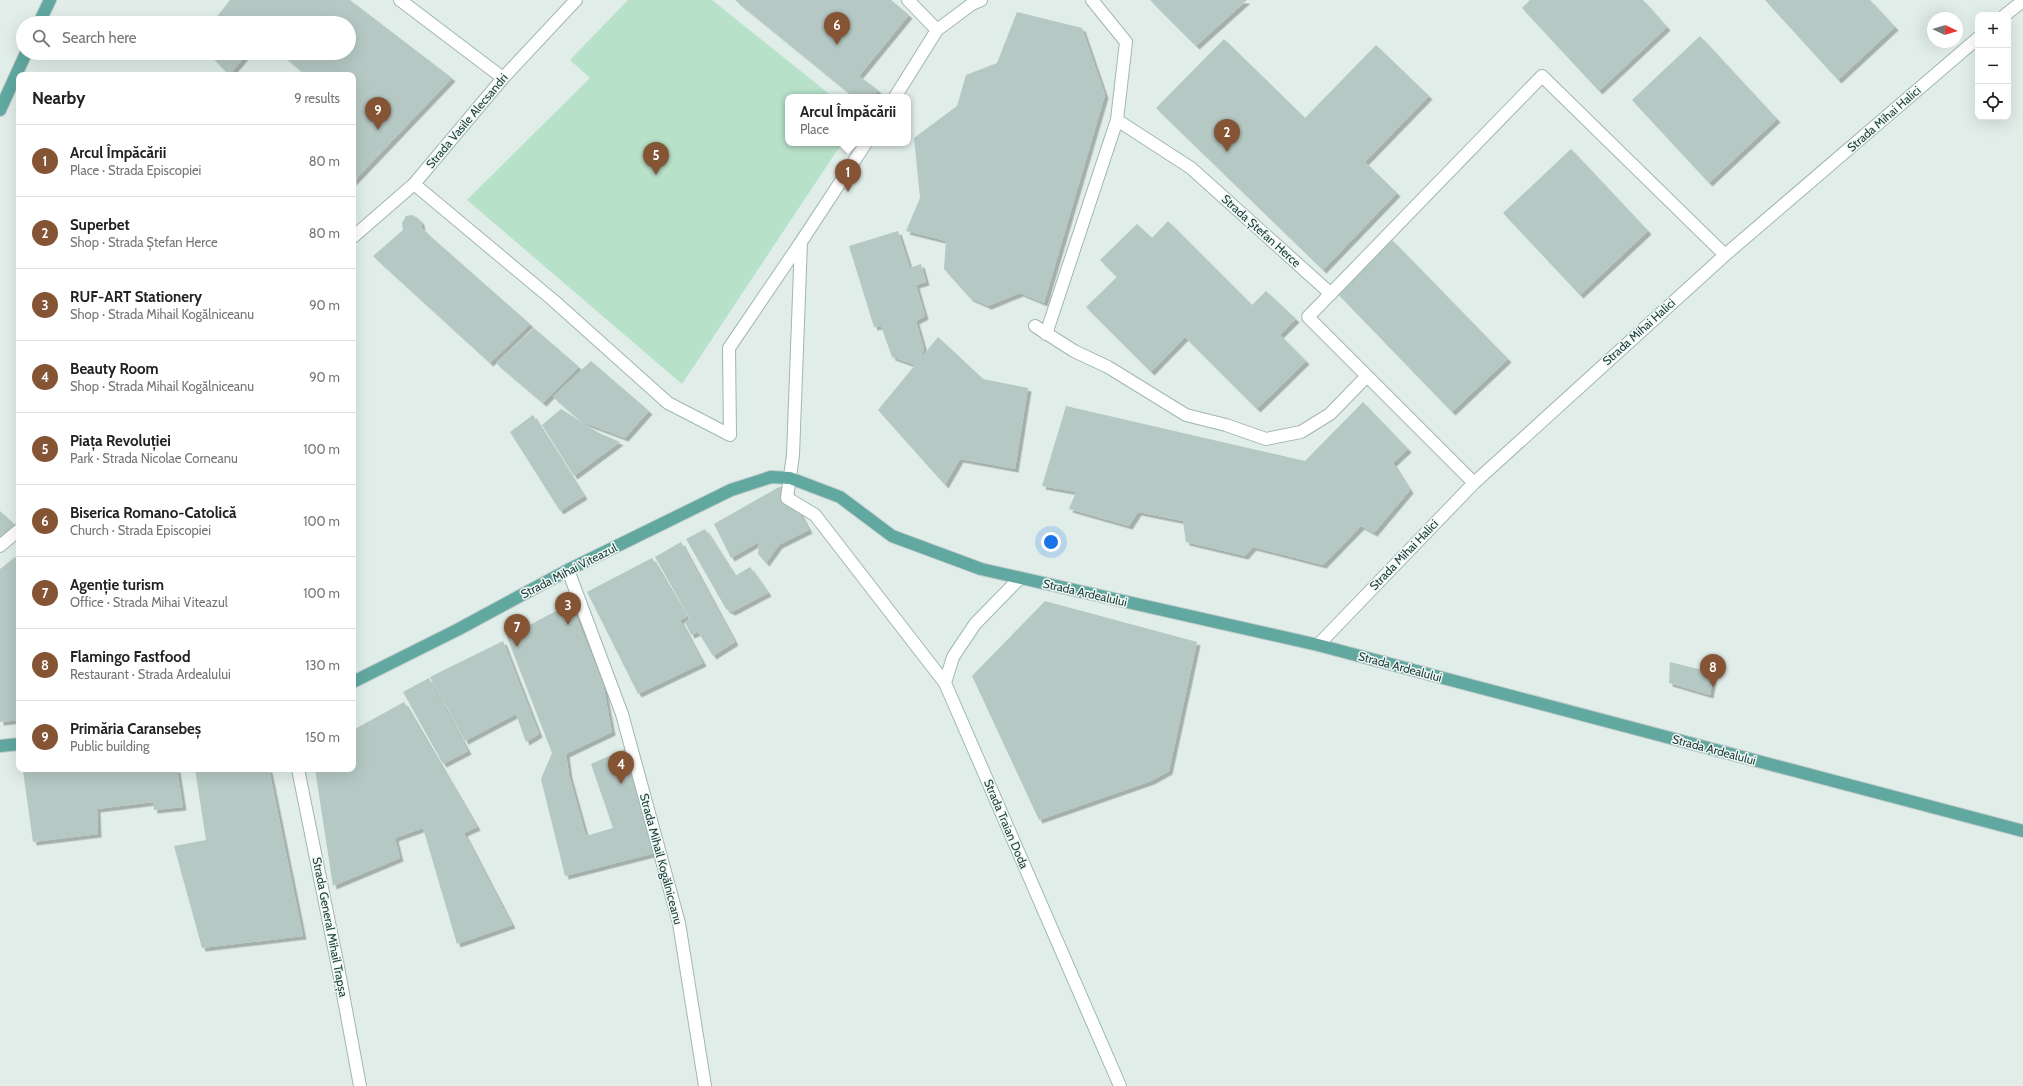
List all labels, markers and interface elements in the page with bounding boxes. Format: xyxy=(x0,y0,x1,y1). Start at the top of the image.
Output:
pin: 6 xyxy=(824,12,850,45)
north arrow xyxy=(1927,12,1963,48)
map controls xyxy=(1975,12,2011,120)
button: + xyxy=(1975,12,2011,48)
search box xyxy=(16,16,356,60)
icon: search xyxy=(30,27,52,49)
text: Search here xyxy=(62,29,137,47)
button: − xyxy=(1975,48,2011,84)
street label: Strada Vasile Alecsandri xyxy=(423,70,511,171)
street label: Strada Mihai Halici xyxy=(1844,83,1924,155)
button: locate xyxy=(1975,84,2011,120)
text: Nearby xyxy=(32,88,85,108)
text: 9 results xyxy=(294,90,340,106)
popup xyxy=(785,94,911,146)
pin: 9 xyxy=(365,97,391,130)
text: Arcul Împăcării xyxy=(800,103,896,121)
pin: 2 xyxy=(1214,119,1240,152)
text: Place xyxy=(800,121,829,137)
pin: 5 xyxy=(643,142,669,175)
text: Arcul Împăcării xyxy=(70,144,166,162)
text: 1 xyxy=(43,153,47,169)
text: 80 m xyxy=(309,153,340,169)
pin: 1 xyxy=(835,159,861,192)
text: Place · Strada Episcopiei xyxy=(70,162,201,178)
street label: Strada Ștefan Herce xyxy=(1218,191,1304,271)
text: Superbet xyxy=(70,216,130,234)
text: 2 xyxy=(42,225,48,241)
text: 80 m xyxy=(309,225,340,241)
text: Shop · Strada Ștefan Herce xyxy=(70,234,218,250)
text: RUF-ART Stationery xyxy=(70,288,202,306)
street label: Strada Mihai Halici xyxy=(1599,295,1678,368)
text: 3 xyxy=(41,297,49,313)
text: 90 m xyxy=(309,297,340,313)
text: Shop · Strada Mihail Kogălniceanu xyxy=(70,306,254,322)
text: Beauty Room xyxy=(70,360,159,378)
text: 4 xyxy=(41,369,49,385)
text: 90 m xyxy=(309,369,340,385)
text: Shop · Strada Mihail Kogălniceanu xyxy=(70,378,254,394)
text: Piața Revoluției xyxy=(70,432,171,450)
text: 5 xyxy=(42,441,48,457)
text: 100 m xyxy=(303,441,340,457)
text: Park · Strada Nicolae Corneanu xyxy=(70,450,238,466)
text: Biserica Romano-Catolică xyxy=(70,504,236,522)
text: 6 xyxy=(41,513,49,529)
text: 100 m xyxy=(303,513,340,529)
street label: Strada Mihai Halici xyxy=(1366,516,1441,593)
text: Church · Strada Episcopiei xyxy=(70,522,211,538)
your location xyxy=(1041,532,1061,552)
street label: Strada Mihai Viteazul xyxy=(518,540,620,601)
text: Agenție turism xyxy=(70,576,164,594)
street label: Strada Ardealului xyxy=(1042,576,1129,609)
text: 7 xyxy=(42,585,48,601)
text: 100 m xyxy=(303,585,340,601)
pin: 3 xyxy=(555,592,581,625)
text: Office · Strada Mihai Viteazul xyxy=(70,594,228,610)
pin: 7 xyxy=(504,614,530,647)
text: Flamingo Fastfood xyxy=(70,648,190,666)
street label: Strada Ardealului xyxy=(1357,648,1444,685)
pin: 8 xyxy=(1700,654,1726,687)
text: 8 xyxy=(41,657,49,673)
text: 130 m xyxy=(305,657,340,673)
text: Restaurant · Strada Ardealului xyxy=(70,666,231,682)
text: Primăria Caransebeș xyxy=(70,720,201,738)
text: 9 xyxy=(41,729,49,745)
text: 150 m xyxy=(305,729,340,745)
street label: Strada Ardealului xyxy=(1671,731,1758,768)
text: Public building xyxy=(70,738,150,754)
pin: 4 xyxy=(608,751,634,784)
street label: Strada Traian Doda xyxy=(981,777,1032,871)
street label: Strada Mihail Kogălniceanu xyxy=(637,792,686,926)
street label: Strada General Mihail Trapșa xyxy=(309,856,351,999)

